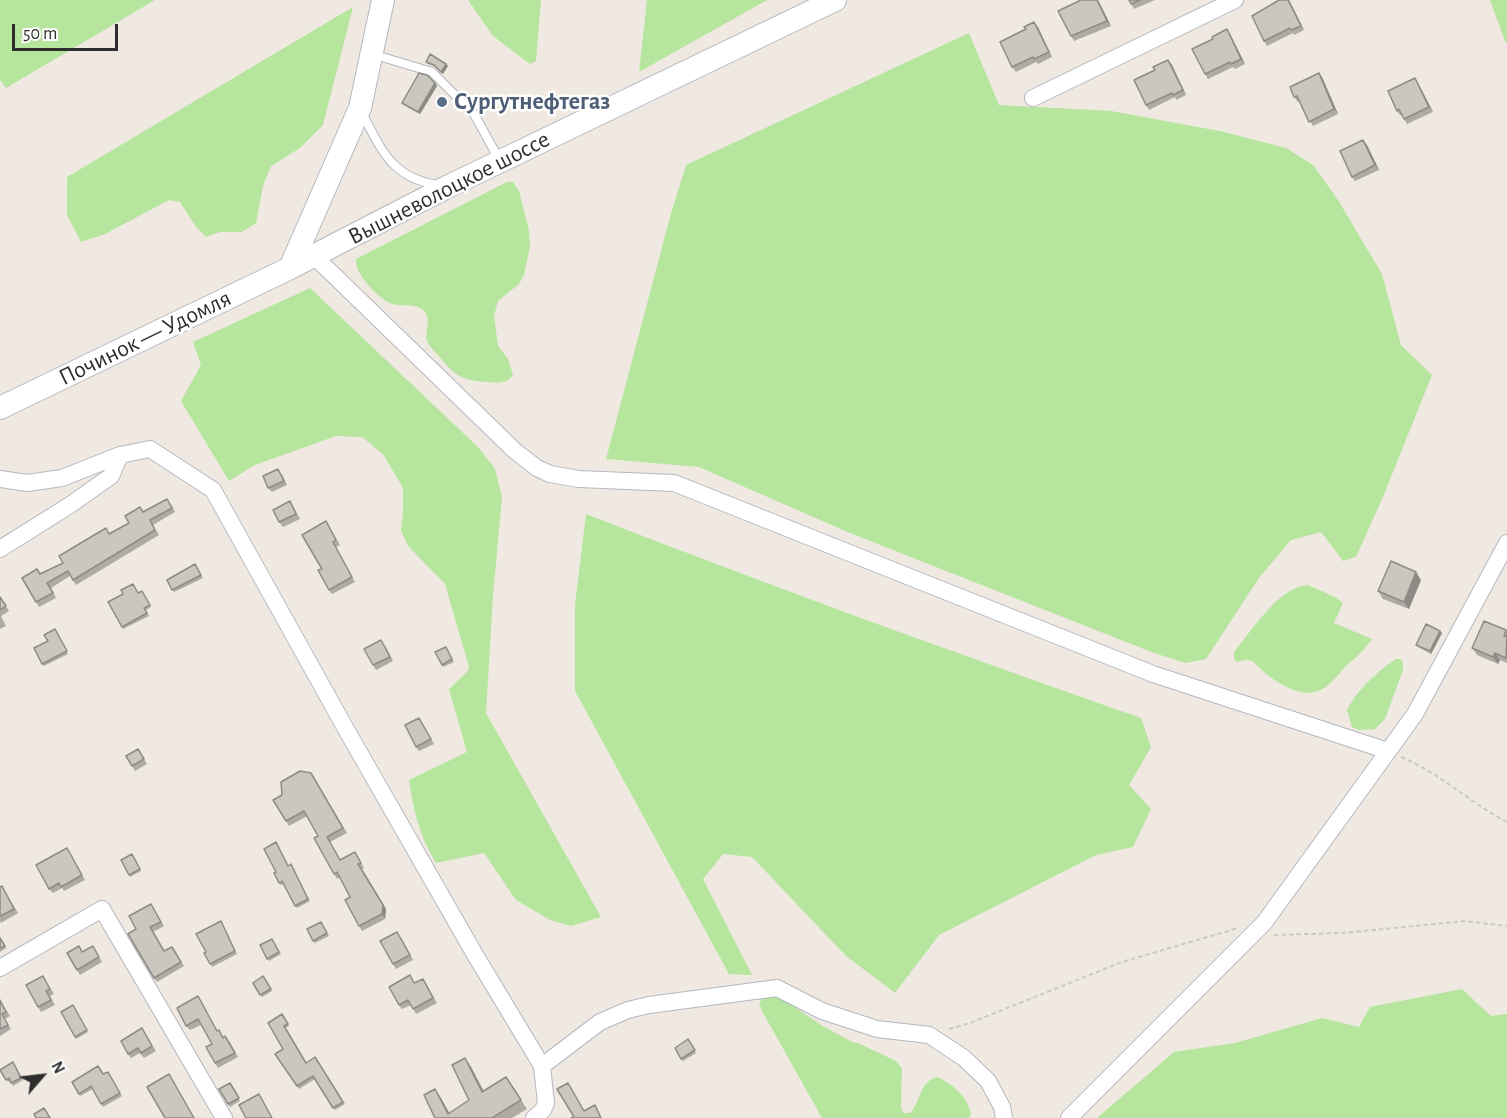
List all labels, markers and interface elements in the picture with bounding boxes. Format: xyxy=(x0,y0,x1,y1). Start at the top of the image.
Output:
scale bar xyxy=(15,12,122,50)
text: 50 m xyxy=(23,25,57,43)
place label: Сургутнефтегаз xyxy=(454,88,610,116)
marker: Сургутнефтегаз xyxy=(435,95,449,109)
street label: Вышневолоцкое шоссе xyxy=(343,125,555,251)
street label: Починок — Удомля xyxy=(54,284,236,392)
north arrow xyxy=(12,1046,72,1106)
text: N xyxy=(48,1059,68,1076)

